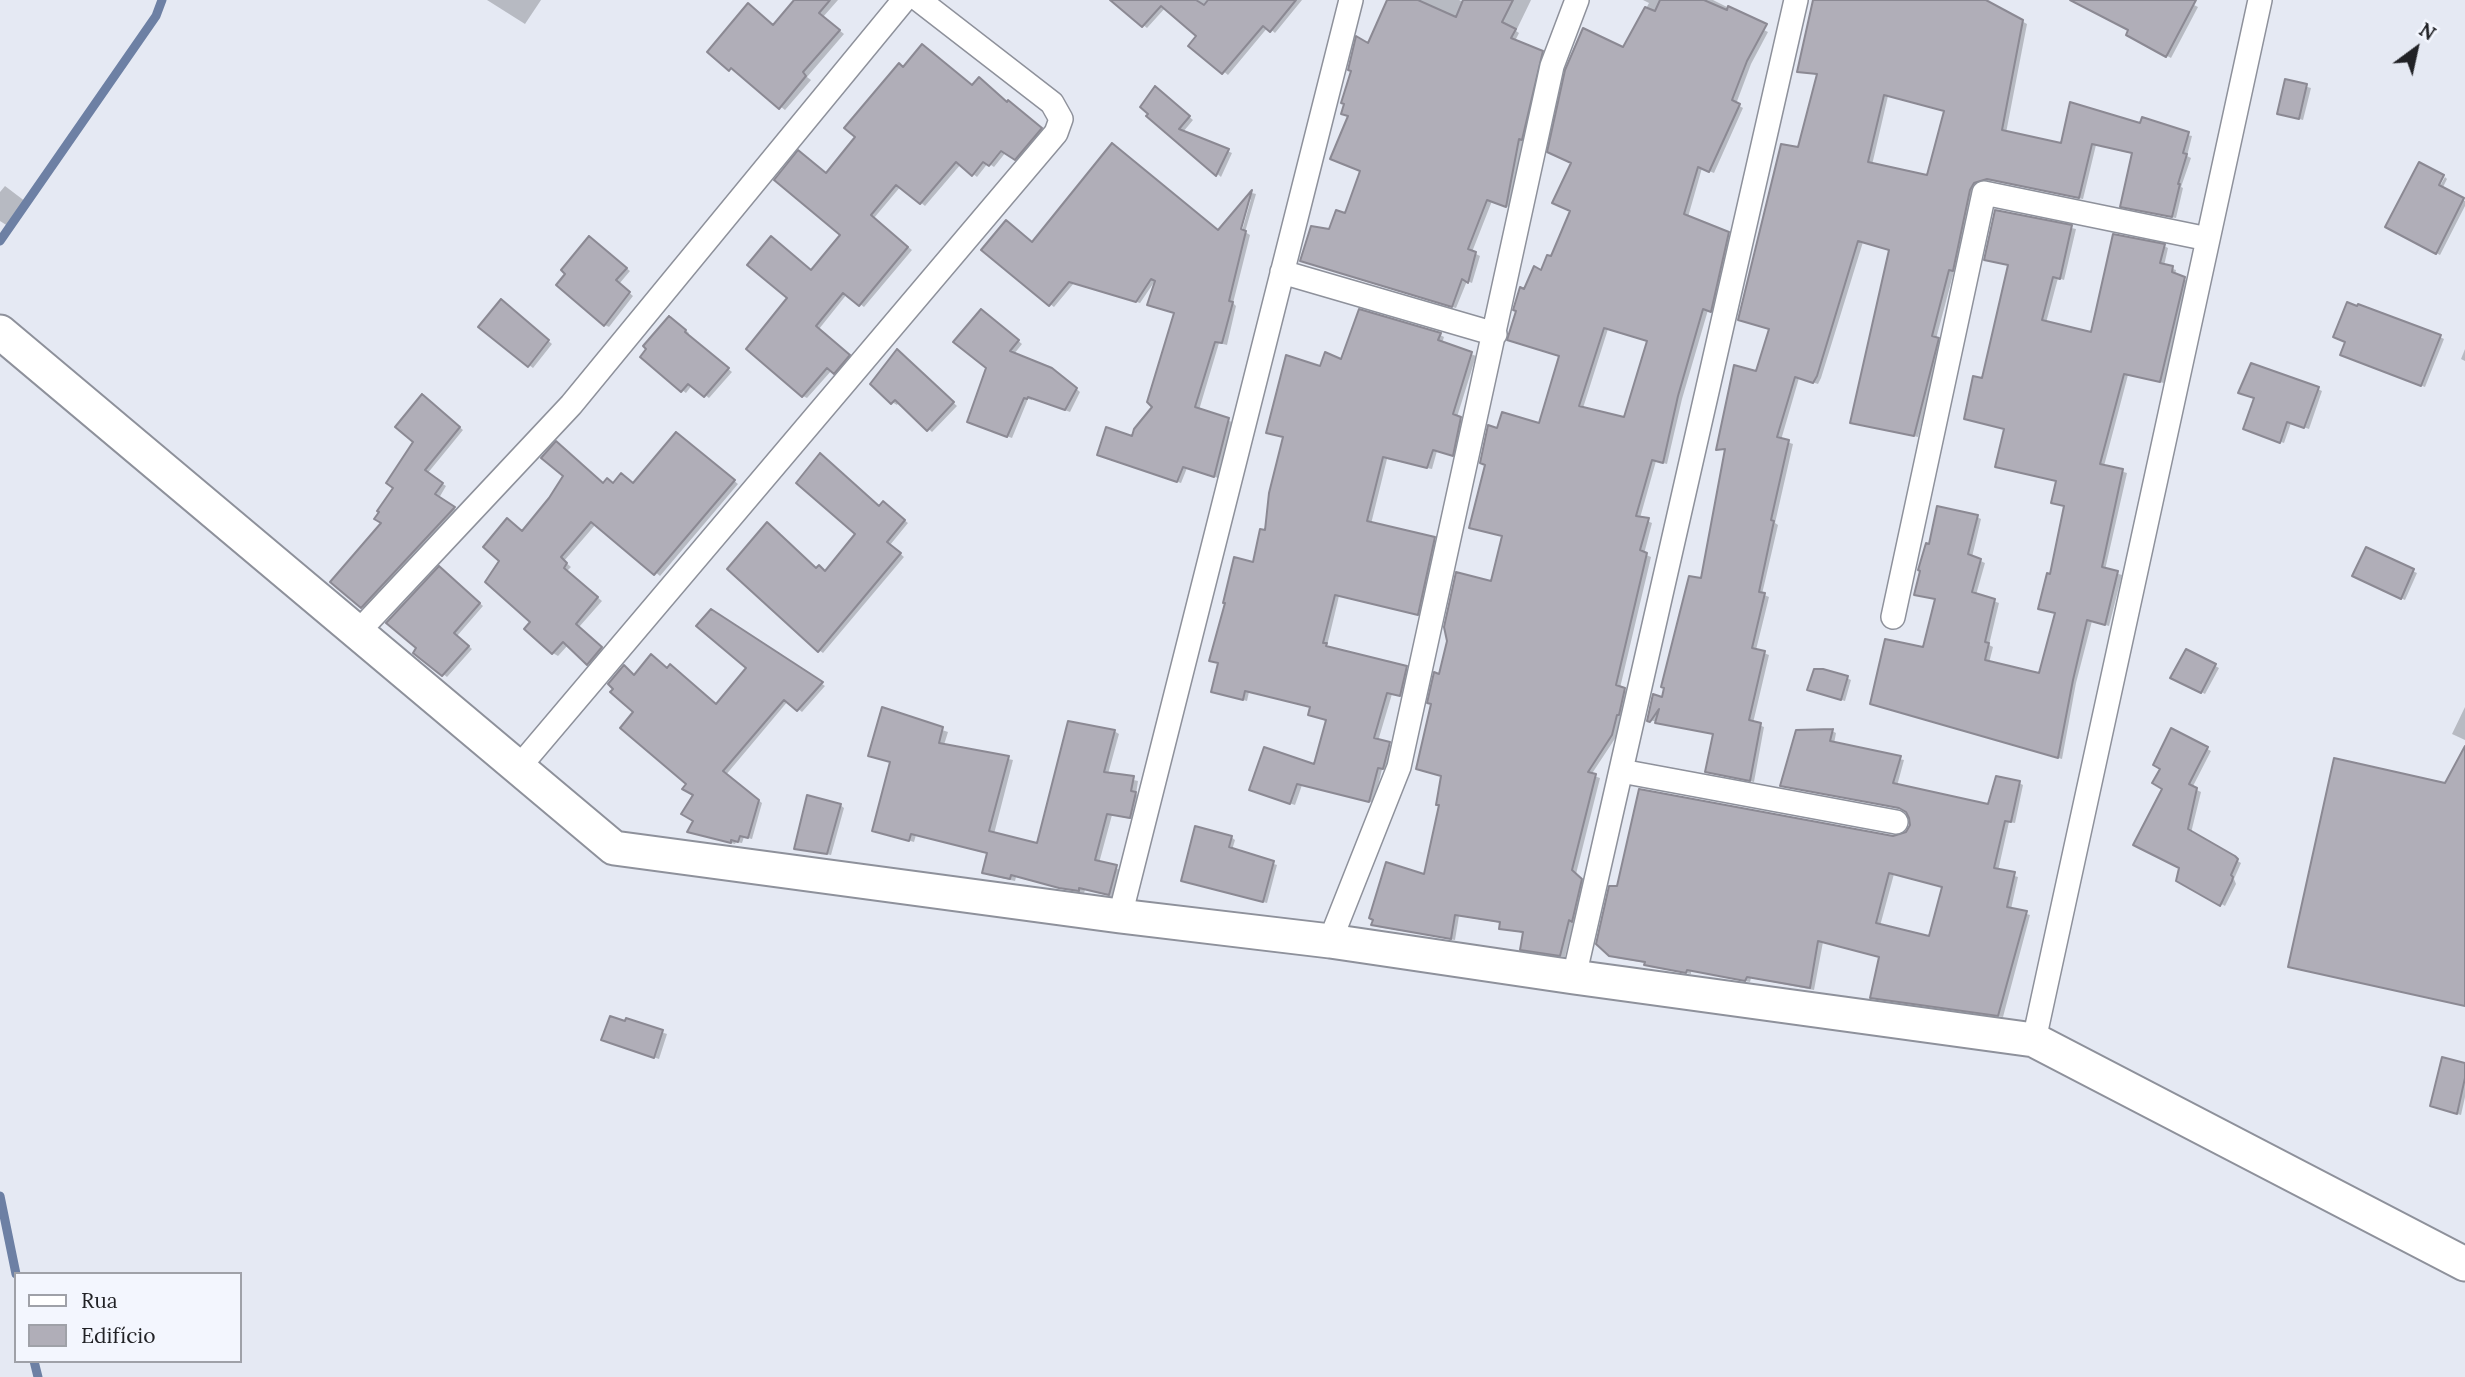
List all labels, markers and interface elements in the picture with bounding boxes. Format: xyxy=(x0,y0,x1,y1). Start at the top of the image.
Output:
north arrow xyxy=(2381,14,2451,84)
text: N xyxy=(2415,17,2440,45)
legend xyxy=(14,1272,242,1363)
text: Rua xyxy=(81,1287,118,1314)
text: Edifício xyxy=(81,1322,156,1349)

